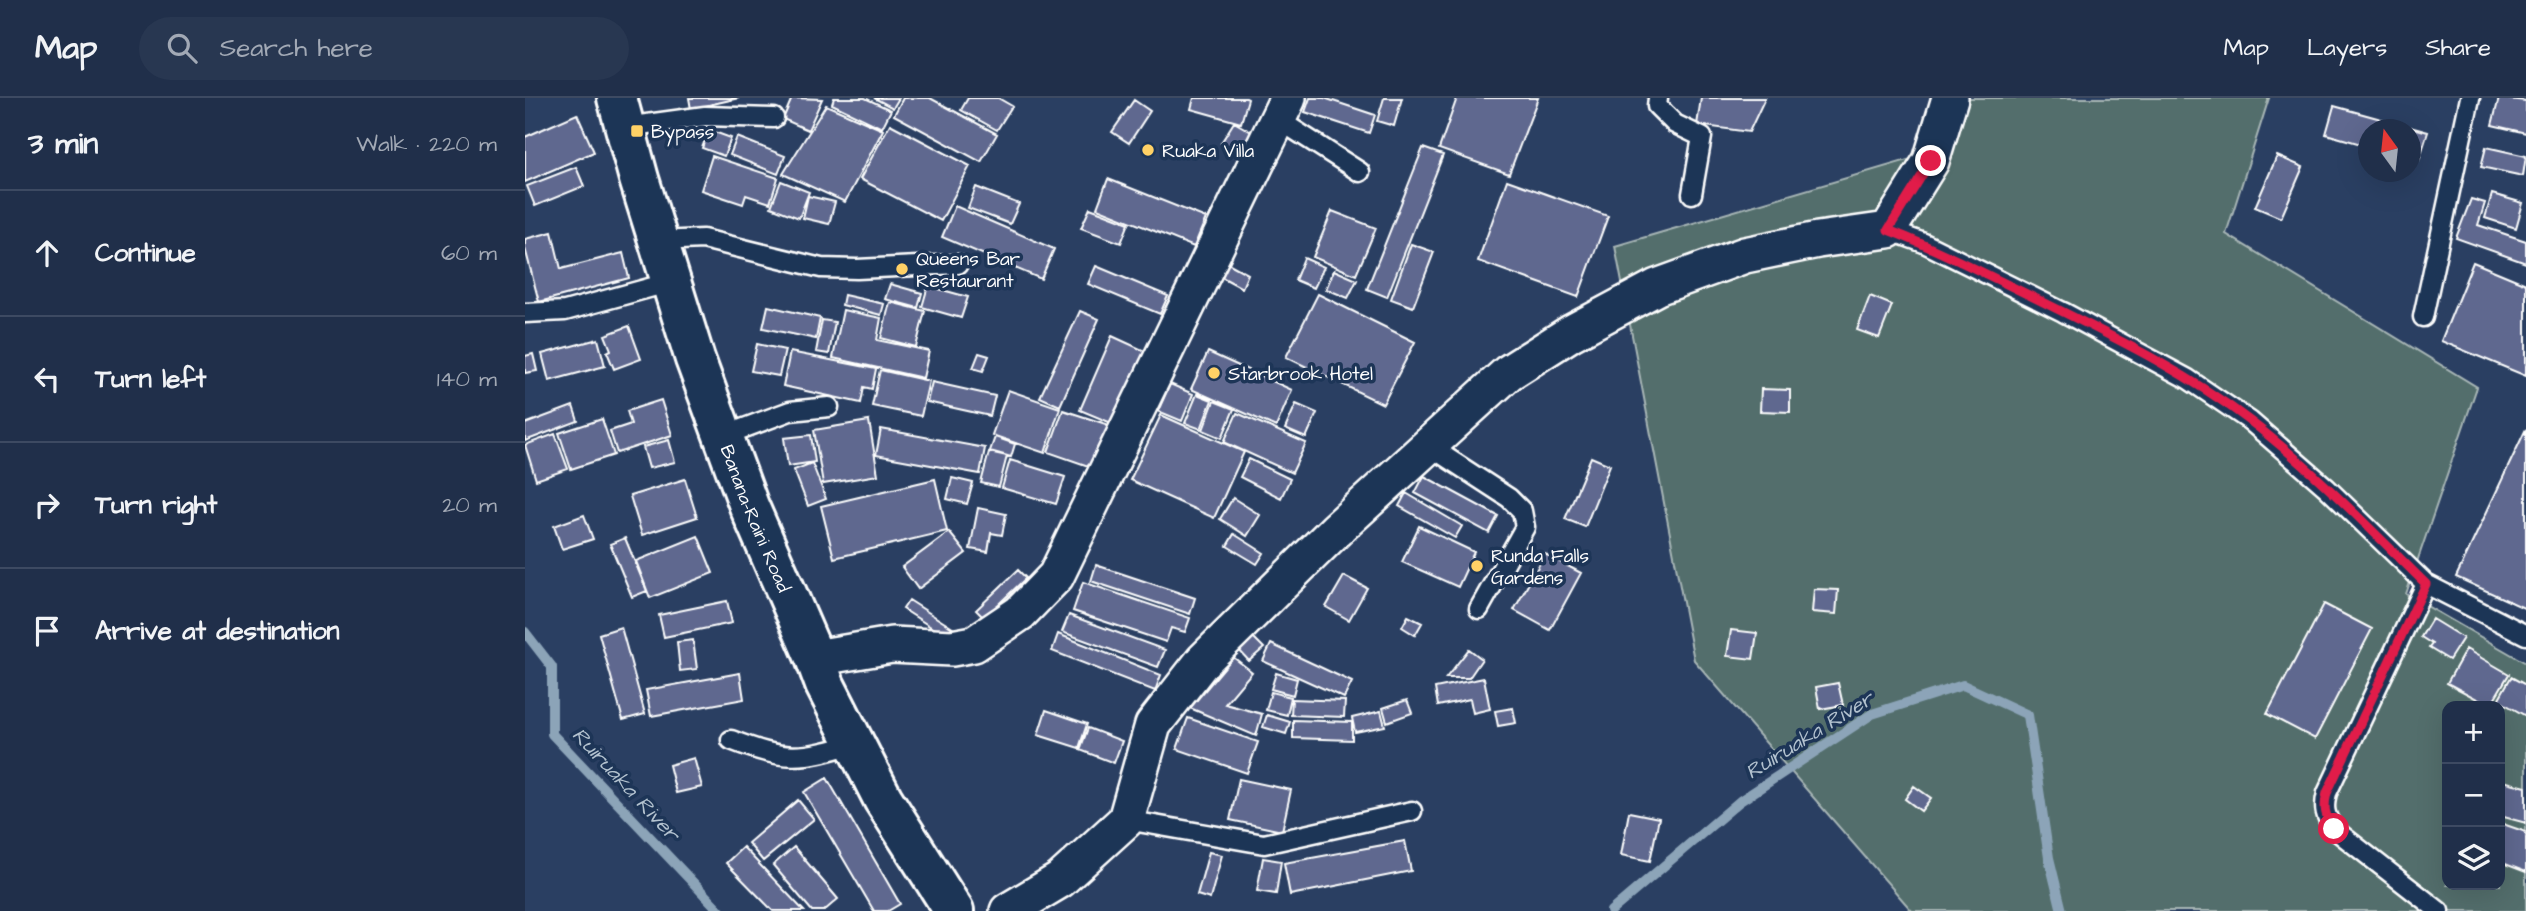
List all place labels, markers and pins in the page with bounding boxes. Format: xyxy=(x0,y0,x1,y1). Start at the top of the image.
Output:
place label: Bypass xyxy=(651,119,714,147)
marker: Bypass xyxy=(629,123,645,139)
place label: Ruaka Villa xyxy=(1162,138,1255,165)
marker: Ruaka Villa xyxy=(1140,142,1156,158)
place label: Queens Bar Restaurant xyxy=(916,246,1021,295)
marker: Queens Bar Restaurant xyxy=(894,261,910,277)
place label: Starbrook Hotel xyxy=(1228,361,1373,388)
marker: Starbrook Hotel xyxy=(1206,365,1222,381)
place label: Runda Falls Gardens xyxy=(1491,543,1589,592)
marker: Runda Falls Gardens xyxy=(1469,558,1485,574)

